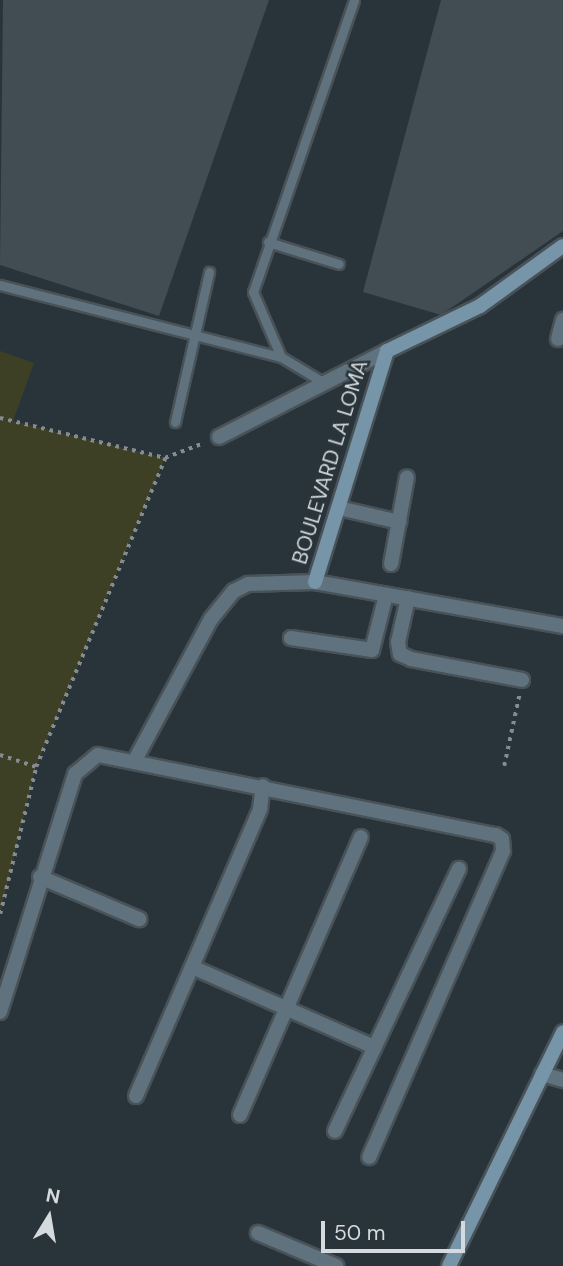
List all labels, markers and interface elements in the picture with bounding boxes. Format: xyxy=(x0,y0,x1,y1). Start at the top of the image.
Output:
street label: BOULEVARD LA LOMA xyxy=(287,357,373,567)
north arrow xyxy=(14,1182,84,1252)
text: N xyxy=(44,1182,62,1209)
scale bar xyxy=(325,1206,468,1250)
text: 50 m xyxy=(334,1219,385,1247)

